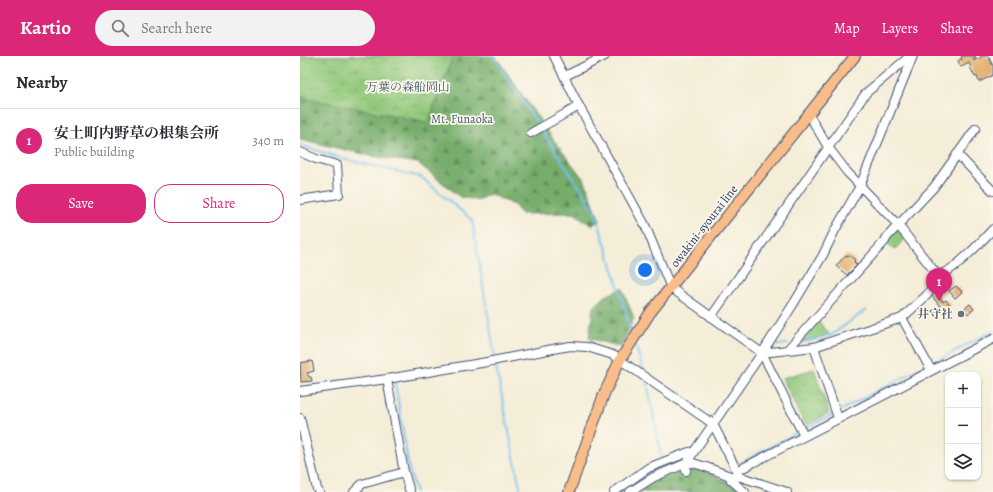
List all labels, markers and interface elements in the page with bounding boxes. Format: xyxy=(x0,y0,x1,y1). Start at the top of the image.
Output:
search box xyxy=(95,10,375,46)
text: Kartio xyxy=(20,15,71,41)
icon: search xyxy=(109,17,131,39)
text: Search here xyxy=(141,18,212,38)
text: Map xyxy=(834,19,860,38)
text: Layers xyxy=(882,19,918,38)
text: Share xyxy=(940,19,973,38)
text: Nearby xyxy=(16,71,67,94)
park label: 万葉の森船岡山 xyxy=(366,79,450,95)
park label: Mt. Funaoka xyxy=(431,111,493,127)
text: 安土町内野草の根集会所 xyxy=(54,123,219,143)
text: 1 xyxy=(27,132,31,149)
text: 340 m xyxy=(252,132,284,149)
text: Public building xyxy=(54,143,134,160)
street label: owakini-syourai line xyxy=(667,182,741,270)
button: Save xyxy=(16,184,146,223)
button: Share xyxy=(154,184,284,223)
your location xyxy=(635,260,655,280)
pin: 1 xyxy=(926,268,952,301)
place label: 井守社 xyxy=(917,306,953,322)
marker: 井守社 xyxy=(956,309,966,319)
map controls xyxy=(945,372,981,480)
button: + xyxy=(945,372,981,408)
button: − xyxy=(945,408,981,444)
button: layers xyxy=(945,444,981,480)

